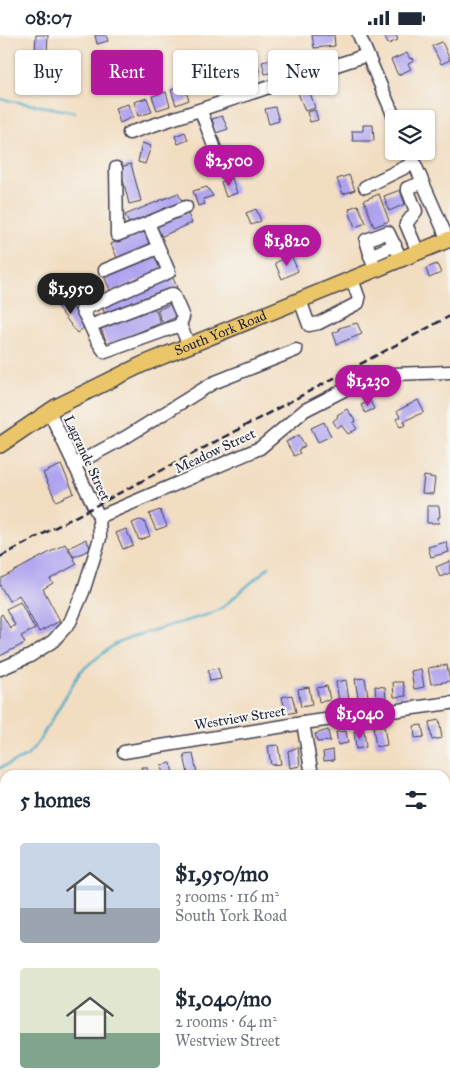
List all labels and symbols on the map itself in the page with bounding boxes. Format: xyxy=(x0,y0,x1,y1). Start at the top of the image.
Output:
pin: $2,500 xyxy=(188,145,270,187)
pin: $1,820 xyxy=(246,225,328,267)
pin: $1,950 xyxy=(30,273,112,315)
street label: South York Road xyxy=(172,306,269,359)
pin: $1,230 xyxy=(327,365,409,407)
street label: Lagrande Street xyxy=(60,413,114,503)
street label: Meadow Street xyxy=(172,425,258,477)
pin: $1,040 xyxy=(319,697,401,740)
street label: Westview Street xyxy=(193,702,287,734)

